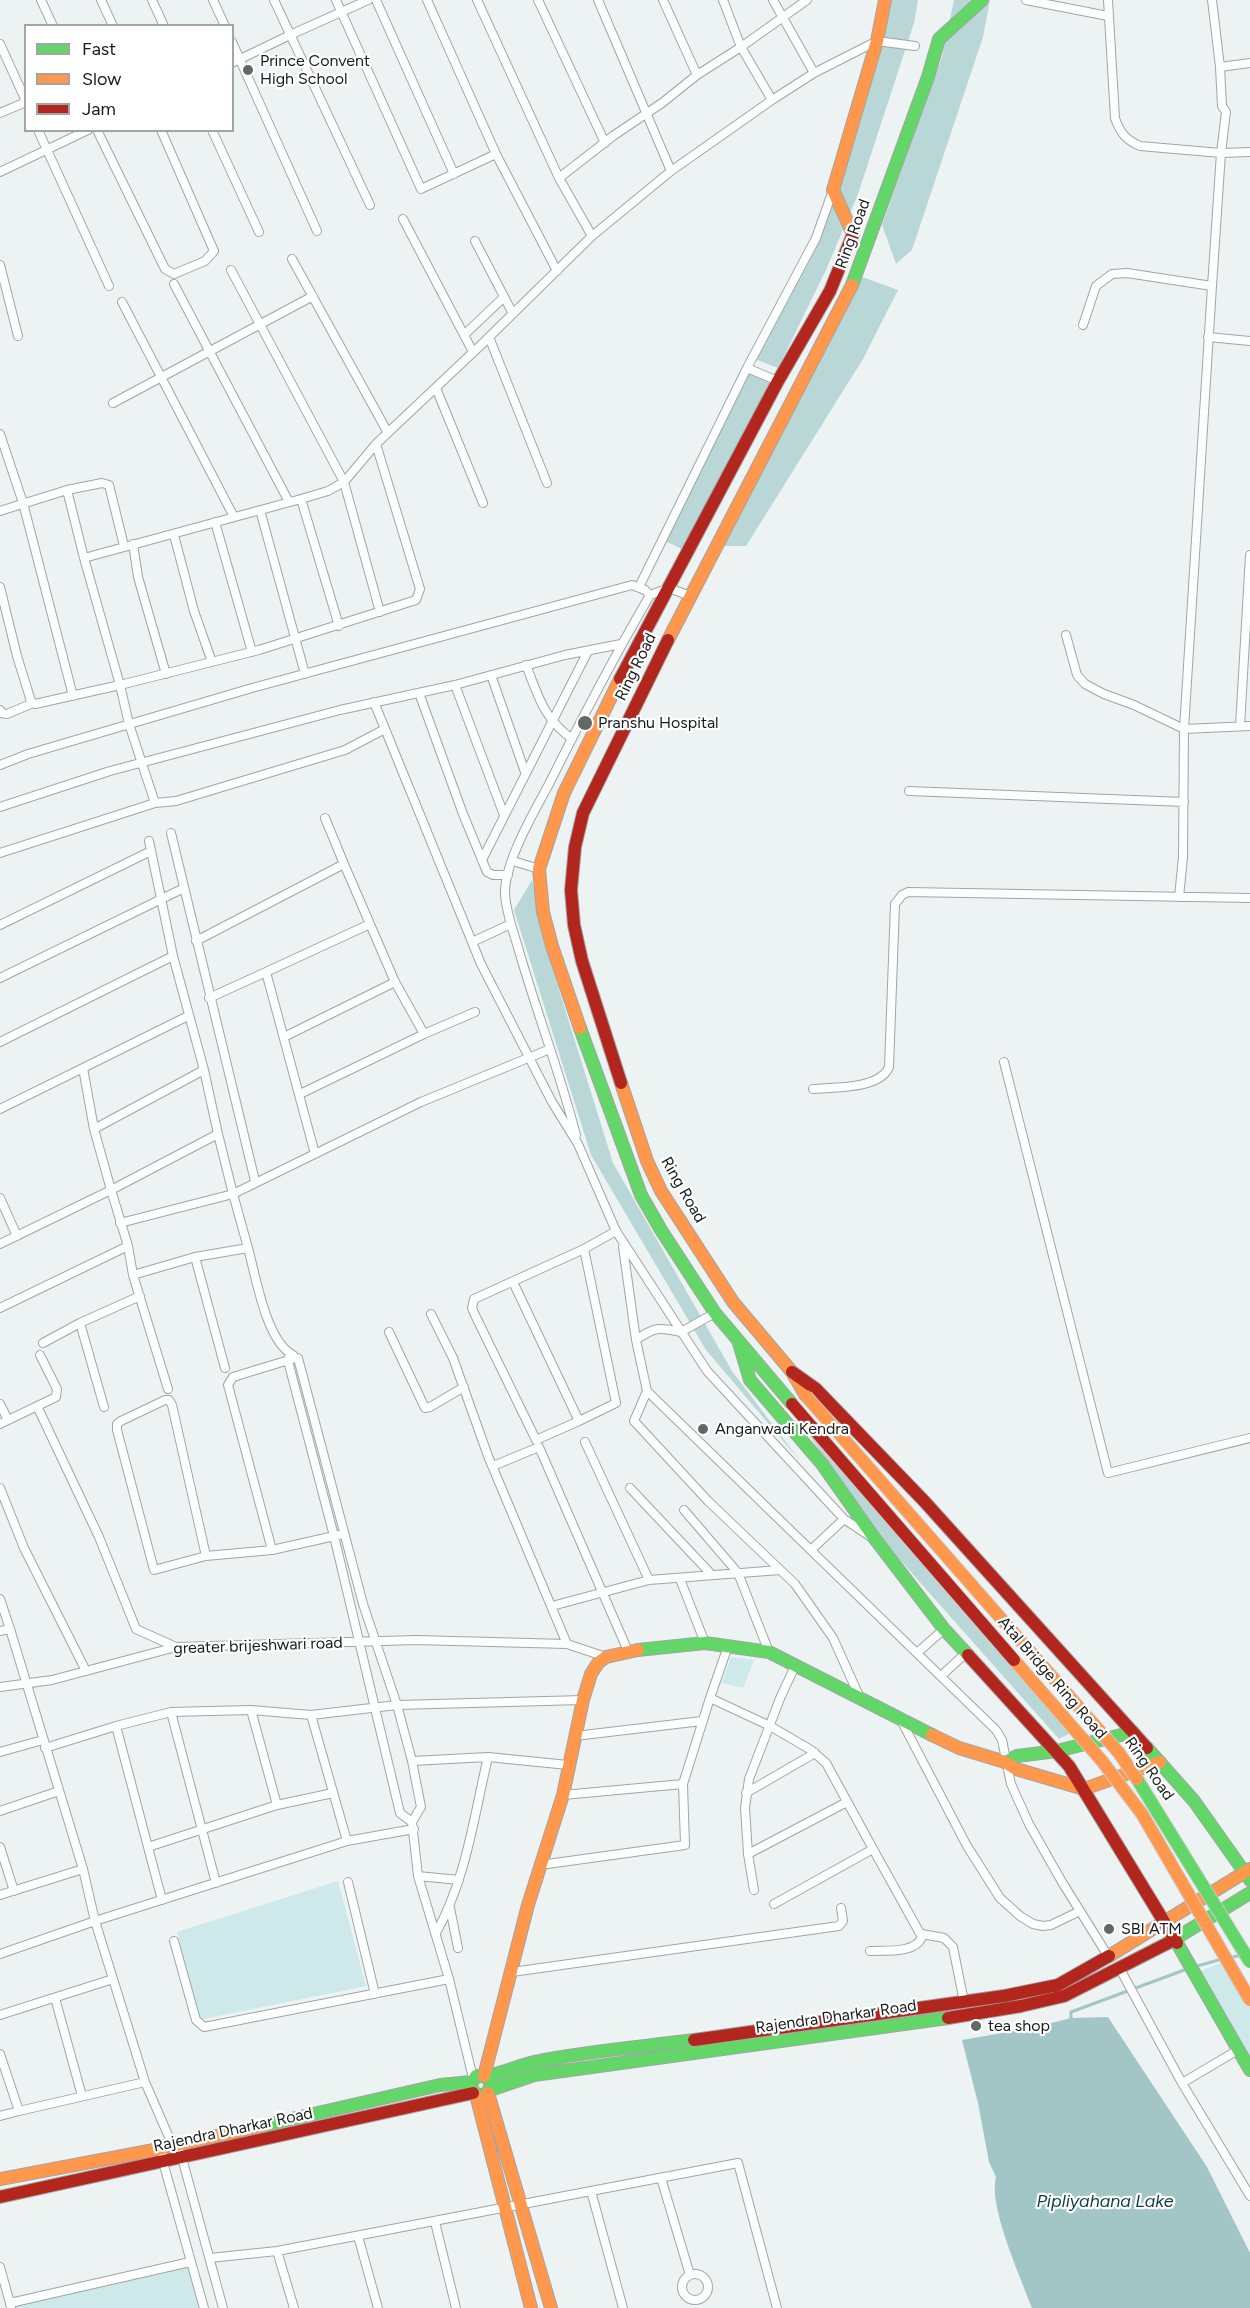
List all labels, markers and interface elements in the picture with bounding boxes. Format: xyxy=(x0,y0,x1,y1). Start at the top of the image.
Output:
legend xyxy=(24,24,234,132)
text: Fast xyxy=(82,38,116,60)
place label: Prince Convent High School xyxy=(260,51,370,89)
marker: Prince Convent High School xyxy=(241,63,255,77)
text: Slow xyxy=(82,68,121,90)
text: Jam xyxy=(82,98,116,120)
street label: Ring Road xyxy=(832,196,874,272)
street label: Ring Road xyxy=(611,630,661,704)
place label: Pranshu Hospital xyxy=(598,713,719,733)
marker: Pranshu Hospital xyxy=(576,714,594,732)
street label: Ring Road xyxy=(656,1154,710,1226)
place label: Anganwadi Kendra xyxy=(715,1419,849,1439)
marker: Anganwadi Kendra xyxy=(696,1422,710,1436)
street label: Atal Bridge Ring Road xyxy=(994,1613,1110,1743)
street label: greater brijeshwari road xyxy=(173,1633,343,1659)
street label: Ring Road xyxy=(1120,1734,1178,1804)
place label: SBI ATM xyxy=(1121,1919,1182,1939)
marker: SBI ATM xyxy=(1102,1922,1116,1936)
street label: Rajendra Dharkar Road xyxy=(754,1996,918,2038)
place label: tea shop xyxy=(988,2016,1050,2036)
marker: tea shop xyxy=(969,2019,983,2033)
street label: Rajendra Dharkar Road xyxy=(152,2104,314,2156)
water label: Pipliyahana Lake xyxy=(1036,2191,1174,2213)

